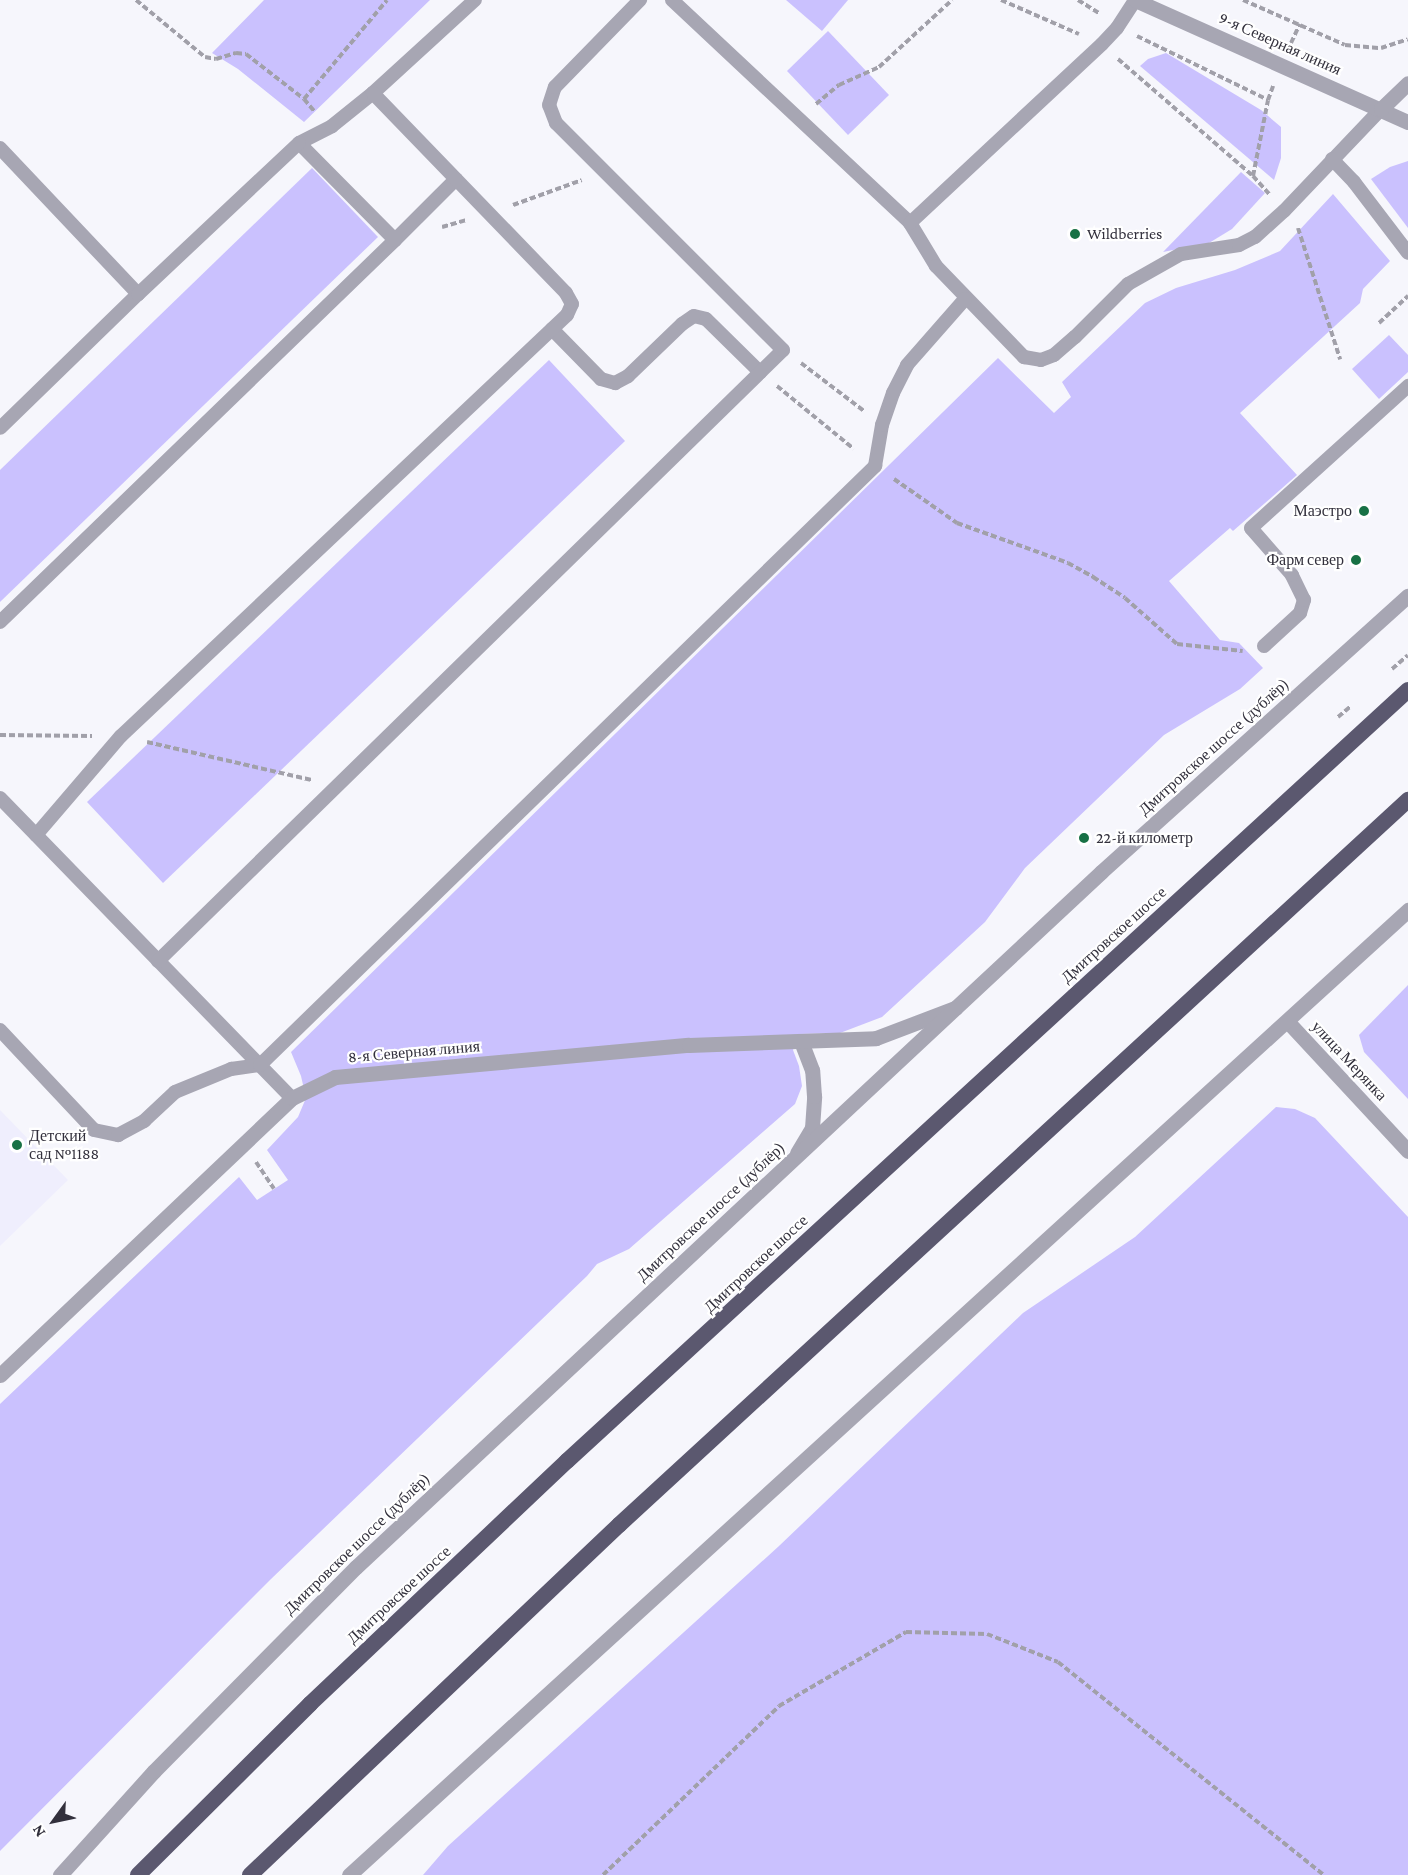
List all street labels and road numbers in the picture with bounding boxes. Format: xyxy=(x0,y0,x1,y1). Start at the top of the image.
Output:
street label: 9-я Северная линия xyxy=(1216,8,1344,80)
street label: Дмитровское шоссе (дублёр) xyxy=(1135,674,1293,820)
street label: Дмитровское шоссе xyxy=(1057,883,1171,987)
street label: улица Мерянка xyxy=(1307,1017,1391,1105)
street label: 8-я Северная линия xyxy=(347,1037,481,1067)
street label: Дмитровское шоссе (дублёр) xyxy=(633,1138,789,1286)
street label: Дмитровское шоссе xyxy=(700,1211,812,1317)
street label: Дмитровское шоссе (дублёр) xyxy=(280,1469,434,1619)
street label: Дмитровское шоссе xyxy=(343,1542,455,1648)

